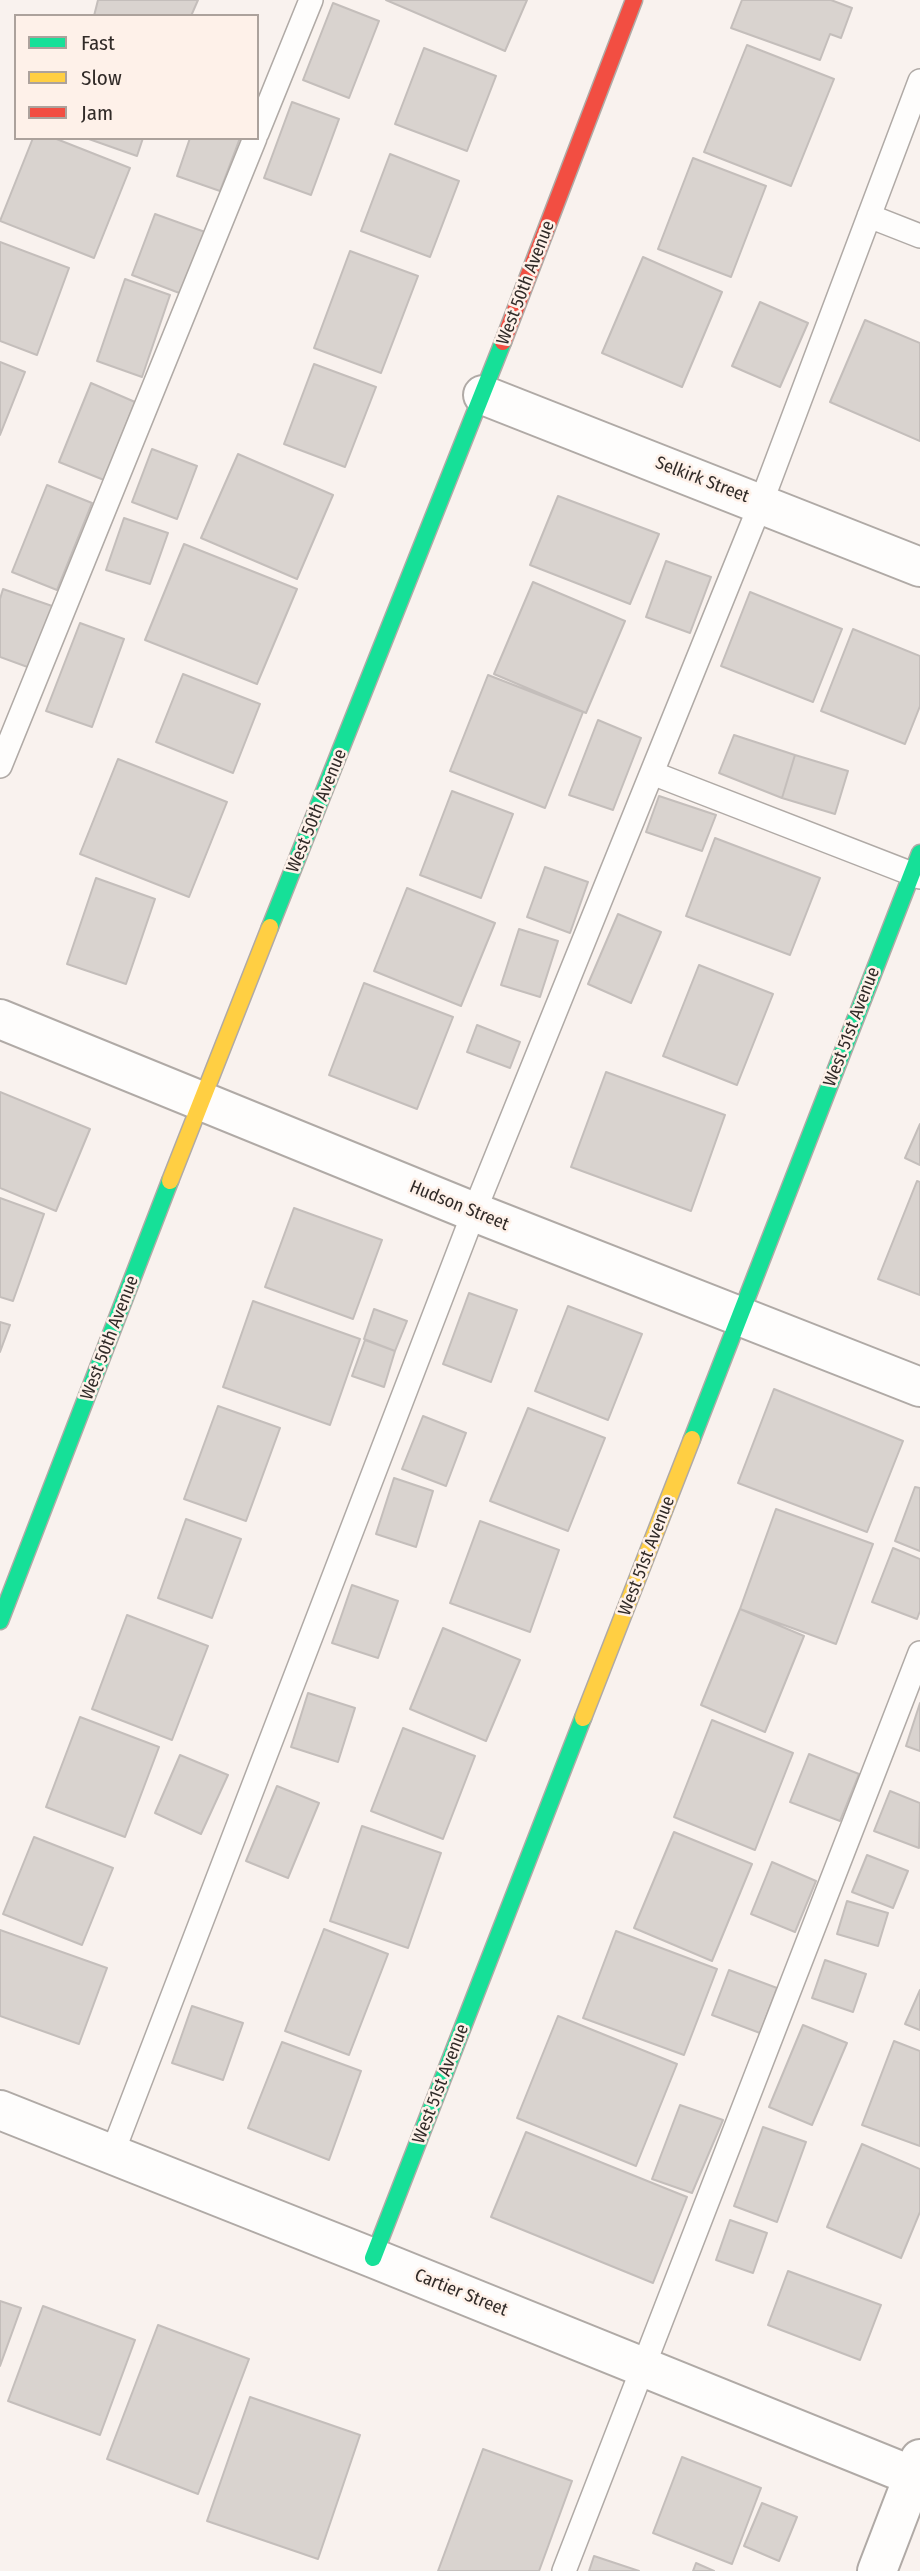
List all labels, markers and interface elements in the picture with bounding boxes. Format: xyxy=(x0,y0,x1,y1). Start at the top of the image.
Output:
legend xyxy=(14,14,259,140)
text: Fast xyxy=(81,30,115,56)
text: Slow xyxy=(81,65,122,91)
text: Jam xyxy=(81,100,113,126)
street label: West 50th Avenue xyxy=(492,218,560,348)
street label: Selkirk Street xyxy=(652,452,752,508)
street label: West 50th Avenue xyxy=(282,746,352,876)
street label: West 51st Avenue xyxy=(819,964,885,1090)
street label: Hudson Street xyxy=(406,1176,512,1236)
street label: West 50th Avenue xyxy=(76,1273,144,1403)
street label: West 51st Avenue xyxy=(614,1493,680,1619)
street label: West 51st Avenue xyxy=(408,2021,474,2147)
street label: Cartier Street xyxy=(411,2265,511,2321)

